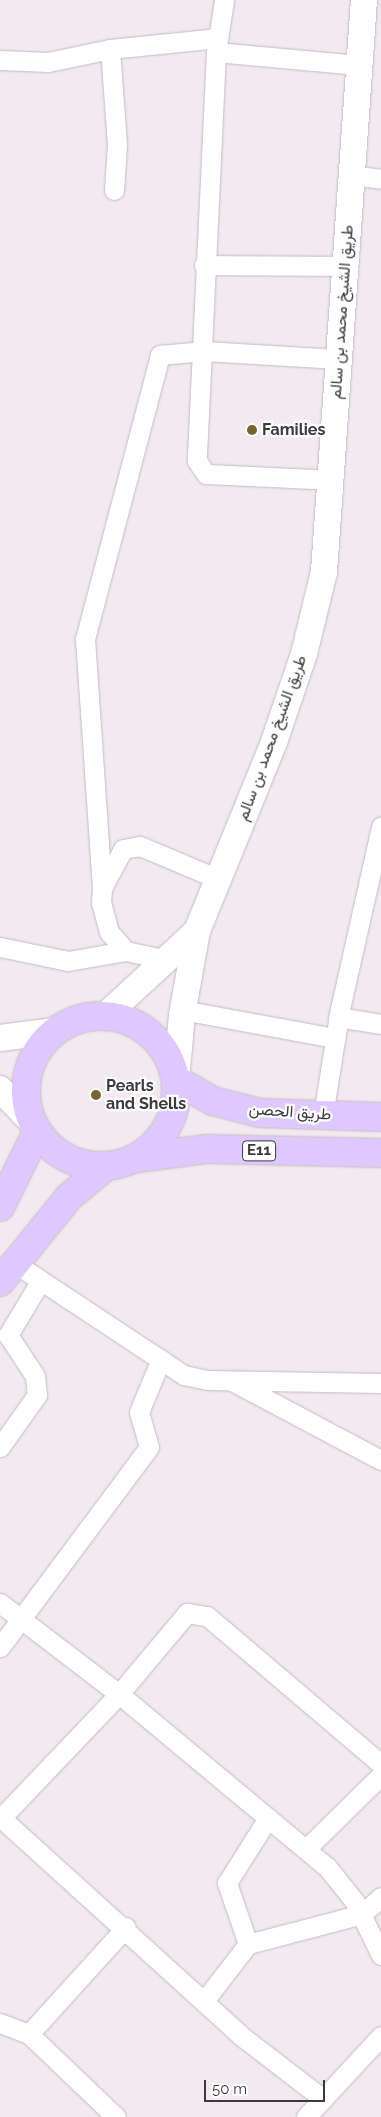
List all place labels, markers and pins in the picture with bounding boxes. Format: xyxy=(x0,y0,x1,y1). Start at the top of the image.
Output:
place label: Families xyxy=(262,420,325,440)
marker: Families xyxy=(246,424,258,436)
place label: Pearls and Shells xyxy=(106,1076,186,1114)
marker: Pearls and Shells xyxy=(90,1089,102,1101)

